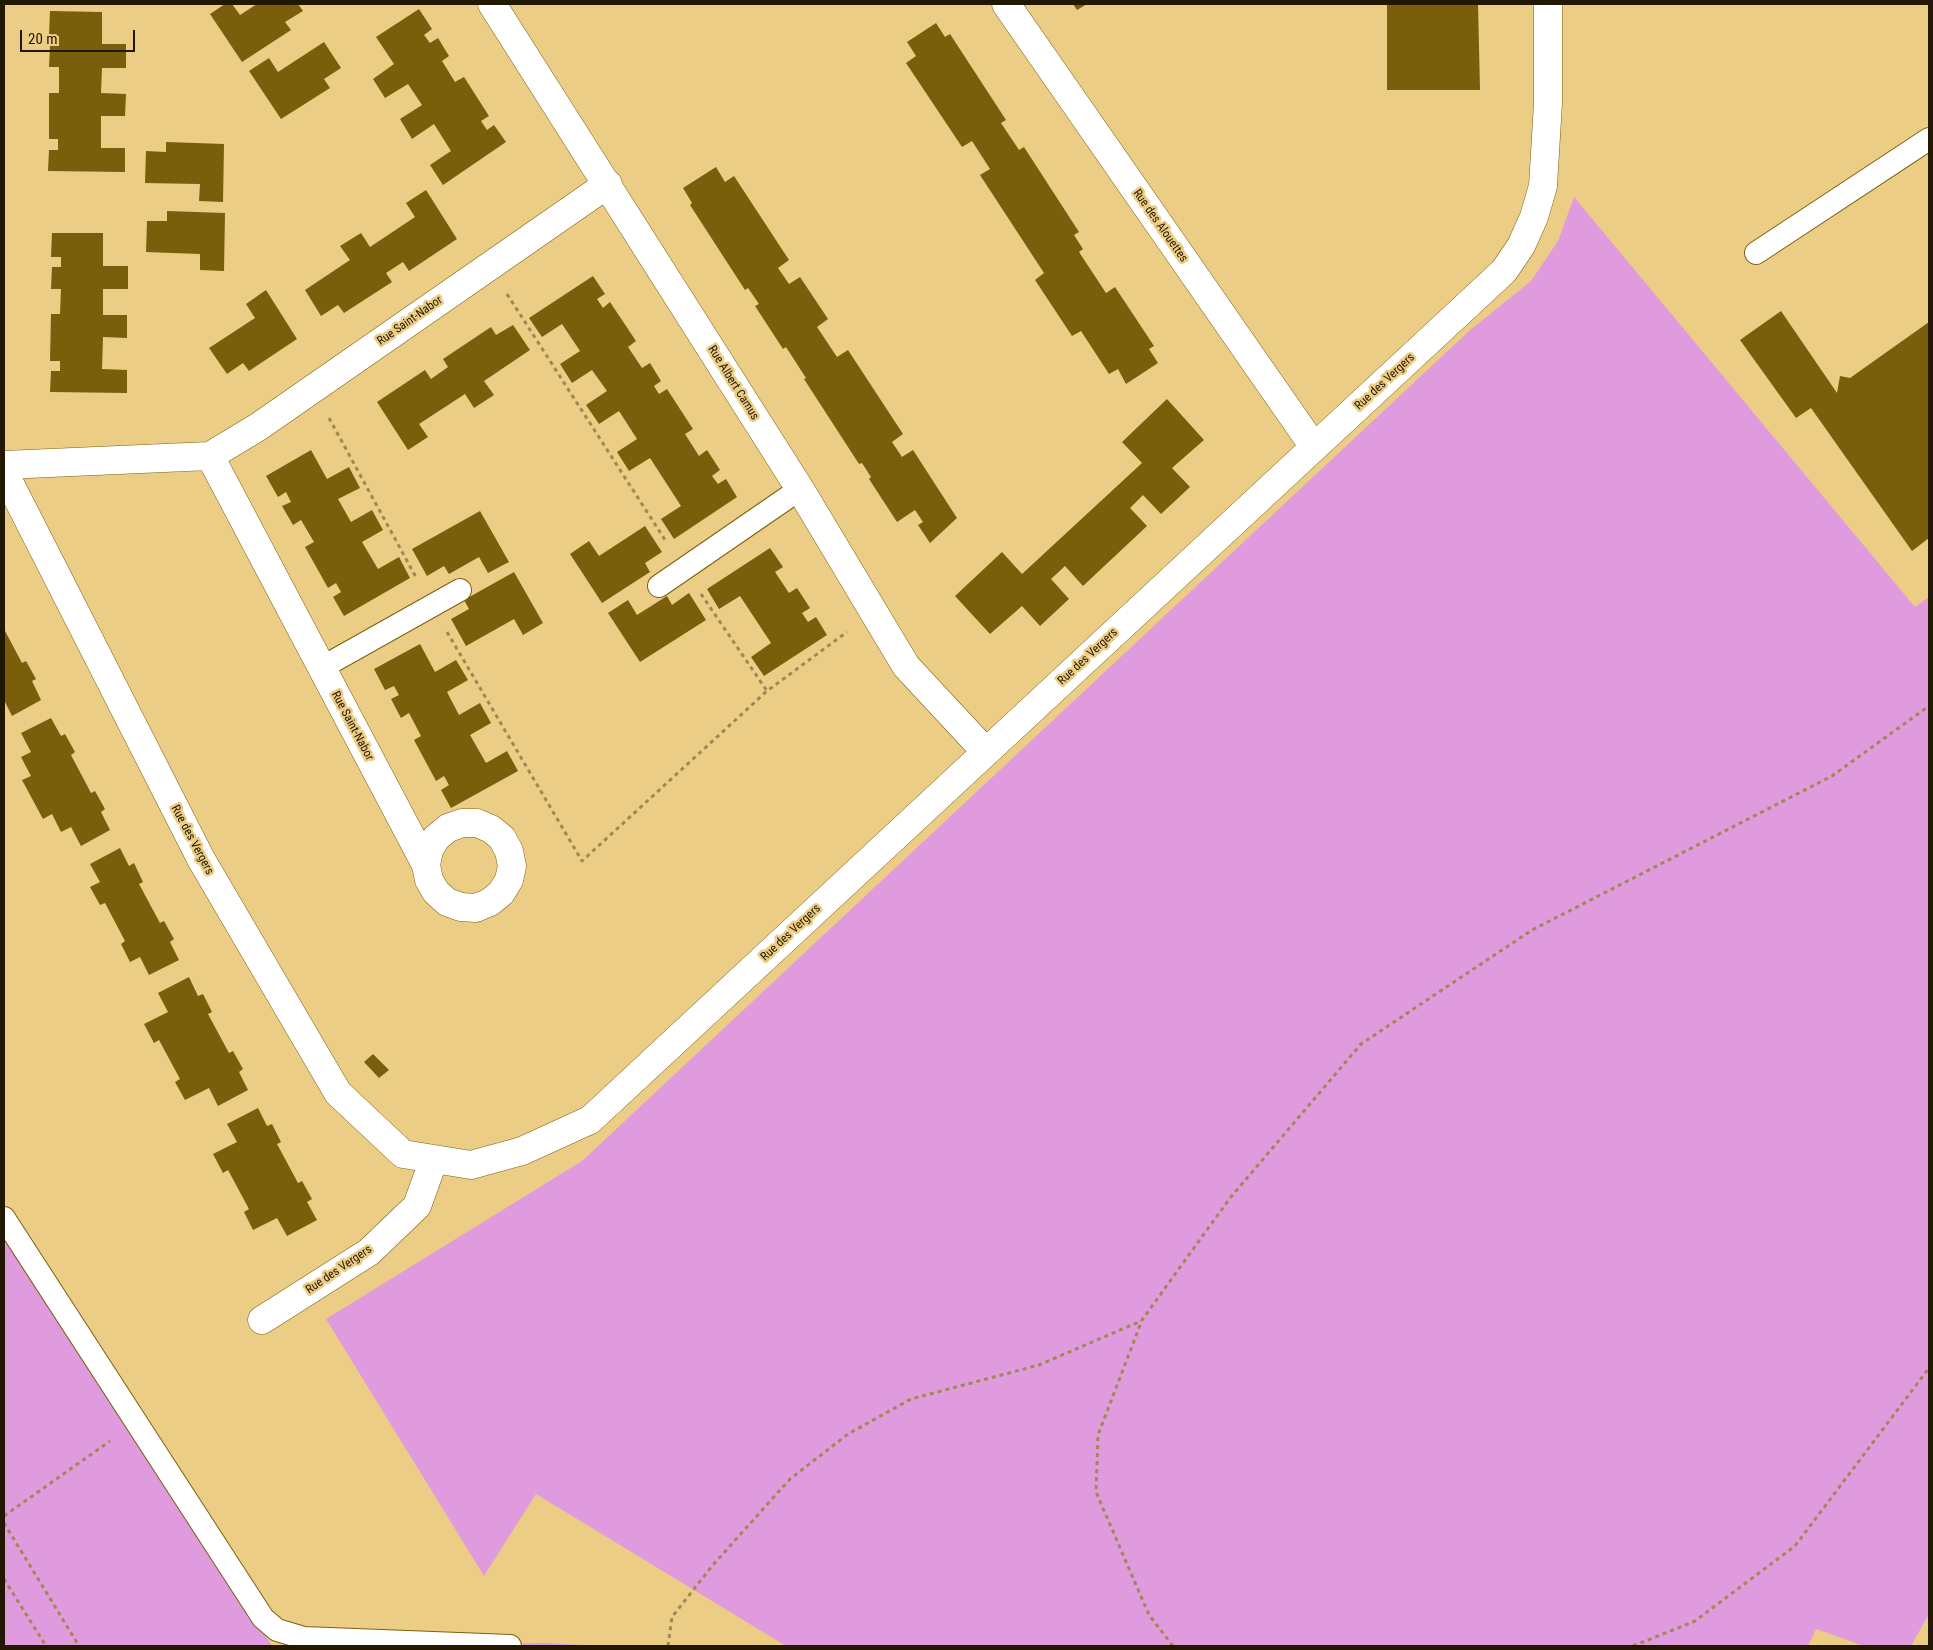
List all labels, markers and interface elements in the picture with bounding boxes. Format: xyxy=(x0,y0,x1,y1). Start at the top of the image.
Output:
scale bar xyxy=(22,20,138,52)
text: 20 m xyxy=(28,30,58,48)
street label: Rue des Alouettes xyxy=(1130,187,1190,265)
street label: Rue Saint-Nabor xyxy=(375,293,445,349)
street label: Rue Albert Camus xyxy=(704,343,762,423)
street label: Rue des Vergers xyxy=(1352,351,1418,413)
street label: Rue des Vergers xyxy=(1055,626,1121,688)
street label: Rue Saint-Nabor xyxy=(328,689,376,763)
street label: Rue des Vergers xyxy=(168,803,216,877)
street label: Rue des Vergers xyxy=(758,902,824,964)
street label: Rue des Vergers xyxy=(303,1243,375,1297)

